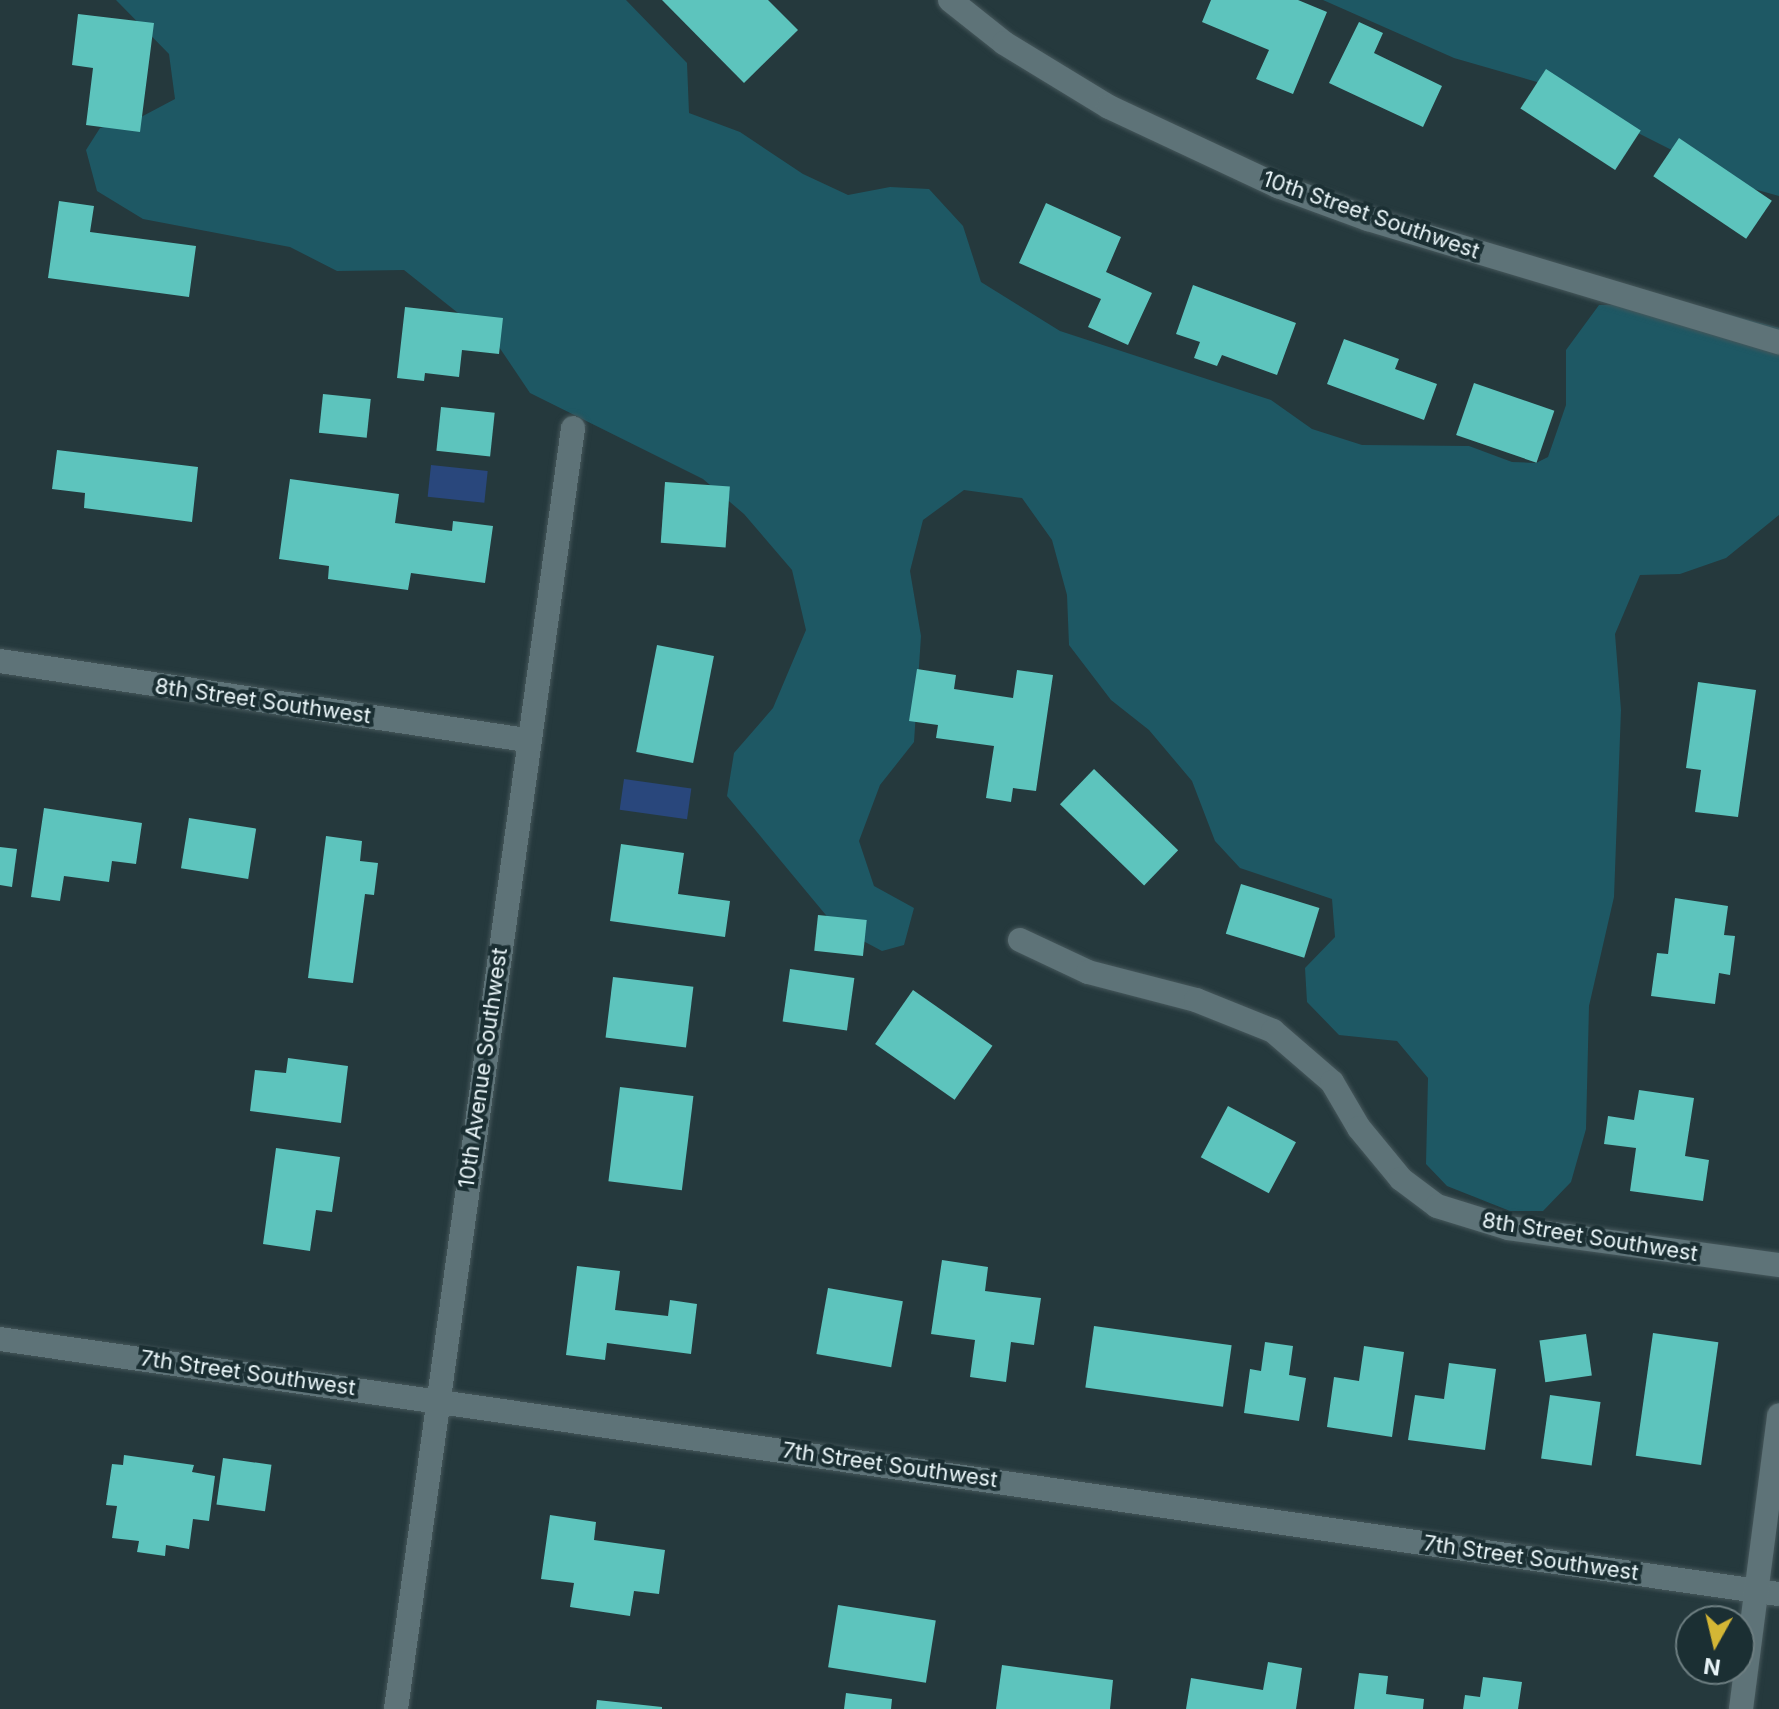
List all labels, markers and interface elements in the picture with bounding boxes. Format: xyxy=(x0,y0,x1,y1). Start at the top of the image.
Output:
street label: 10th Street Southwest xyxy=(1259,165,1483,265)
street label: 8th Street Southwest xyxy=(153,673,373,729)
street label: 10th Avenue Southwest xyxy=(453,946,513,1190)
street label: 8th Street Southwest xyxy=(1480,1207,1700,1267)
street label: 7th Street Southwest xyxy=(139,1345,357,1401)
street label: 7th Street Southwest xyxy=(781,1437,999,1493)
street label: 7th Street Southwest xyxy=(1422,1530,1640,1586)
north arrow xyxy=(1675,1605,1755,1685)
text: N xyxy=(1702,1653,1722,1681)

